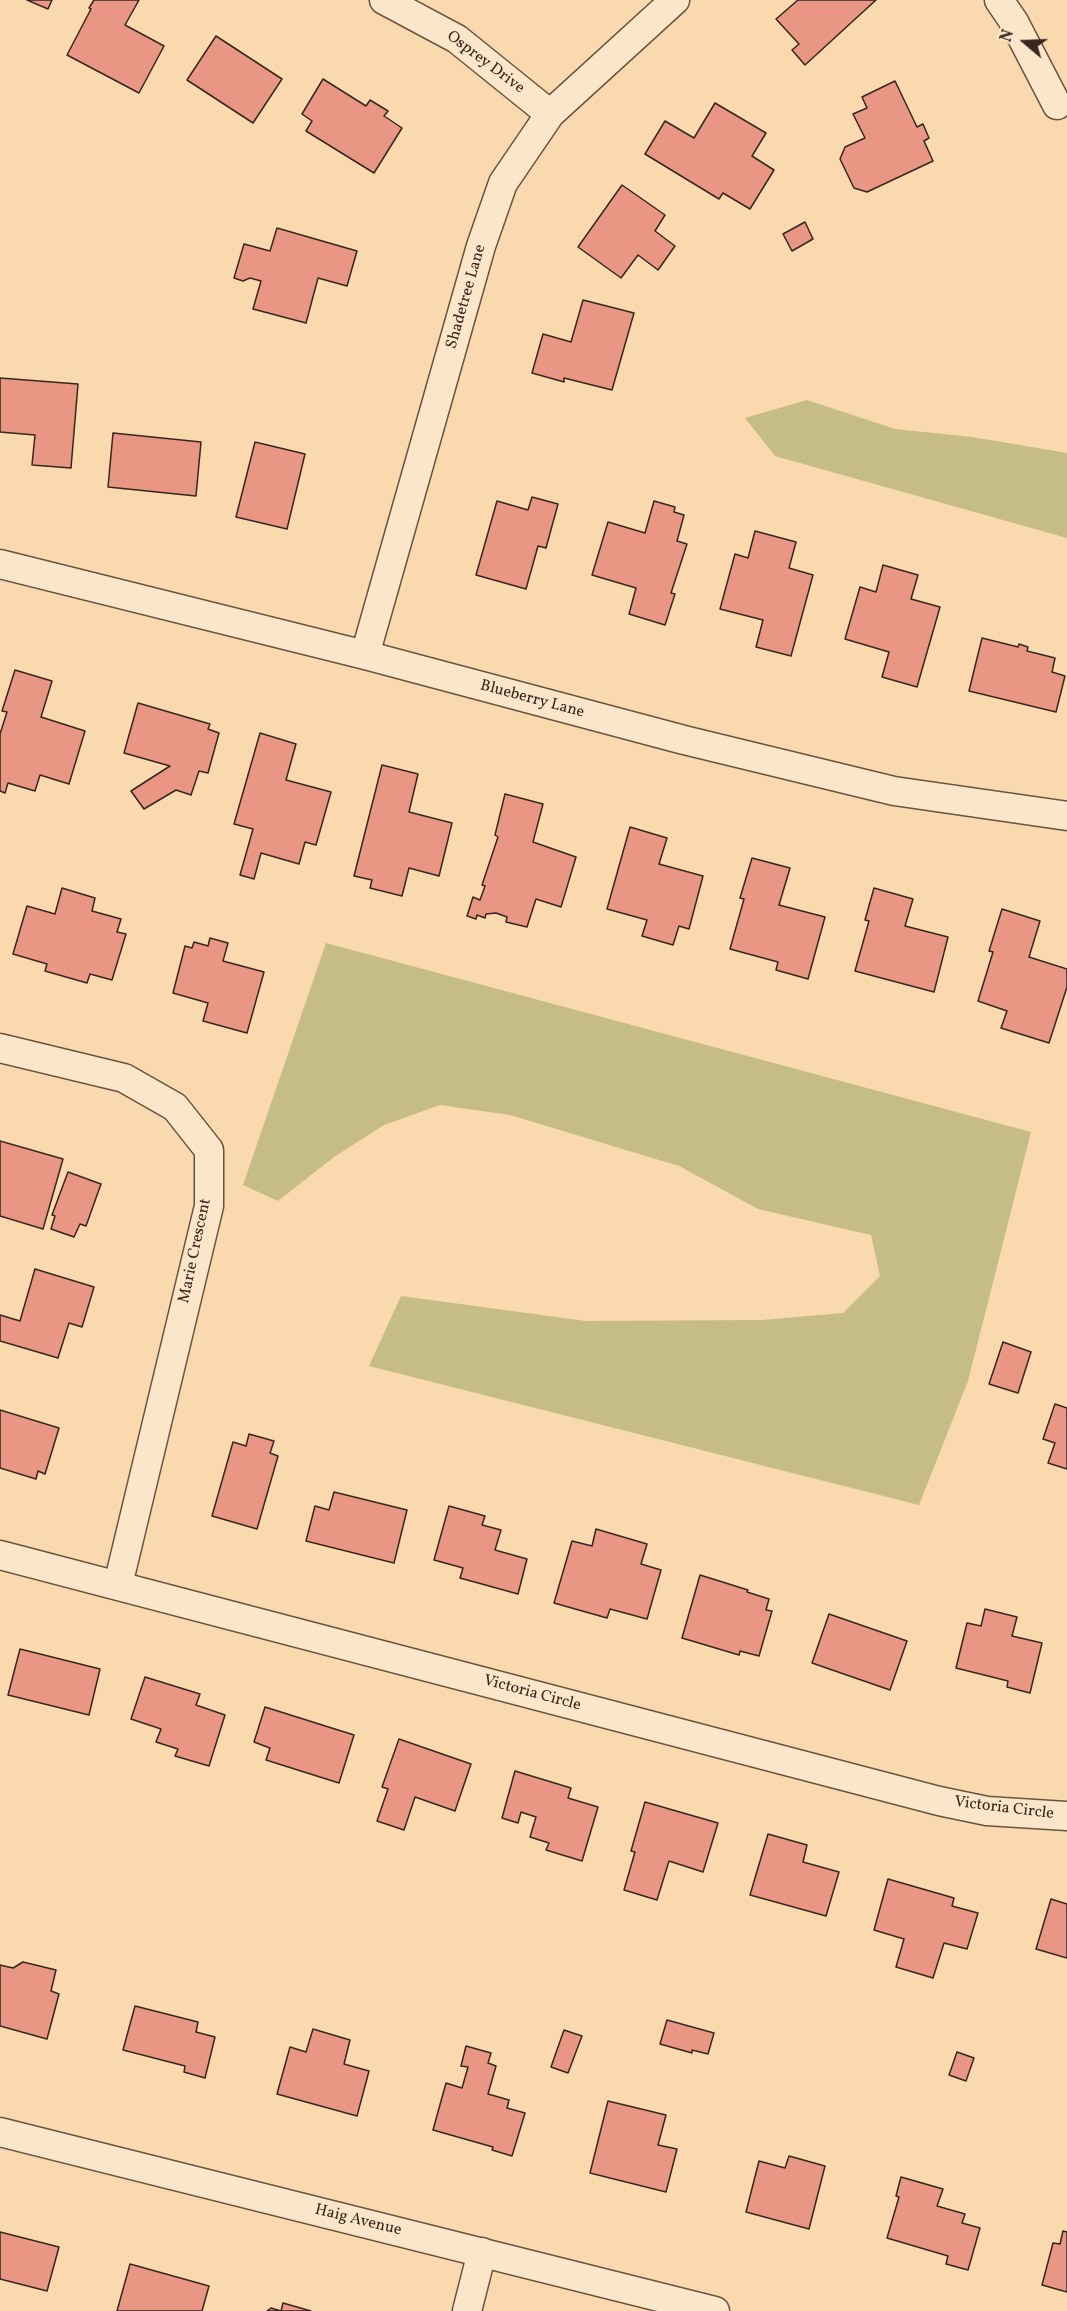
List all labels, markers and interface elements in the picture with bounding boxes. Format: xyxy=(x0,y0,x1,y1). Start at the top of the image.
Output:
north arrow xyxy=(995,12,1055,72)
street label: Osprey Drive xyxy=(442,27,528,99)
text: N xyxy=(996,27,1020,45)
street label: Shadetree Lane xyxy=(443,243,491,351)
street label: Blueberry Lane xyxy=(478,677,586,723)
street label: Marie Crescent xyxy=(176,1197,216,1305)
street label: Victoria Circle xyxy=(481,1672,583,1716)
street label: Victoria Circle xyxy=(953,1793,1055,1825)
street label: Haig Avenue xyxy=(313,2201,403,2241)

